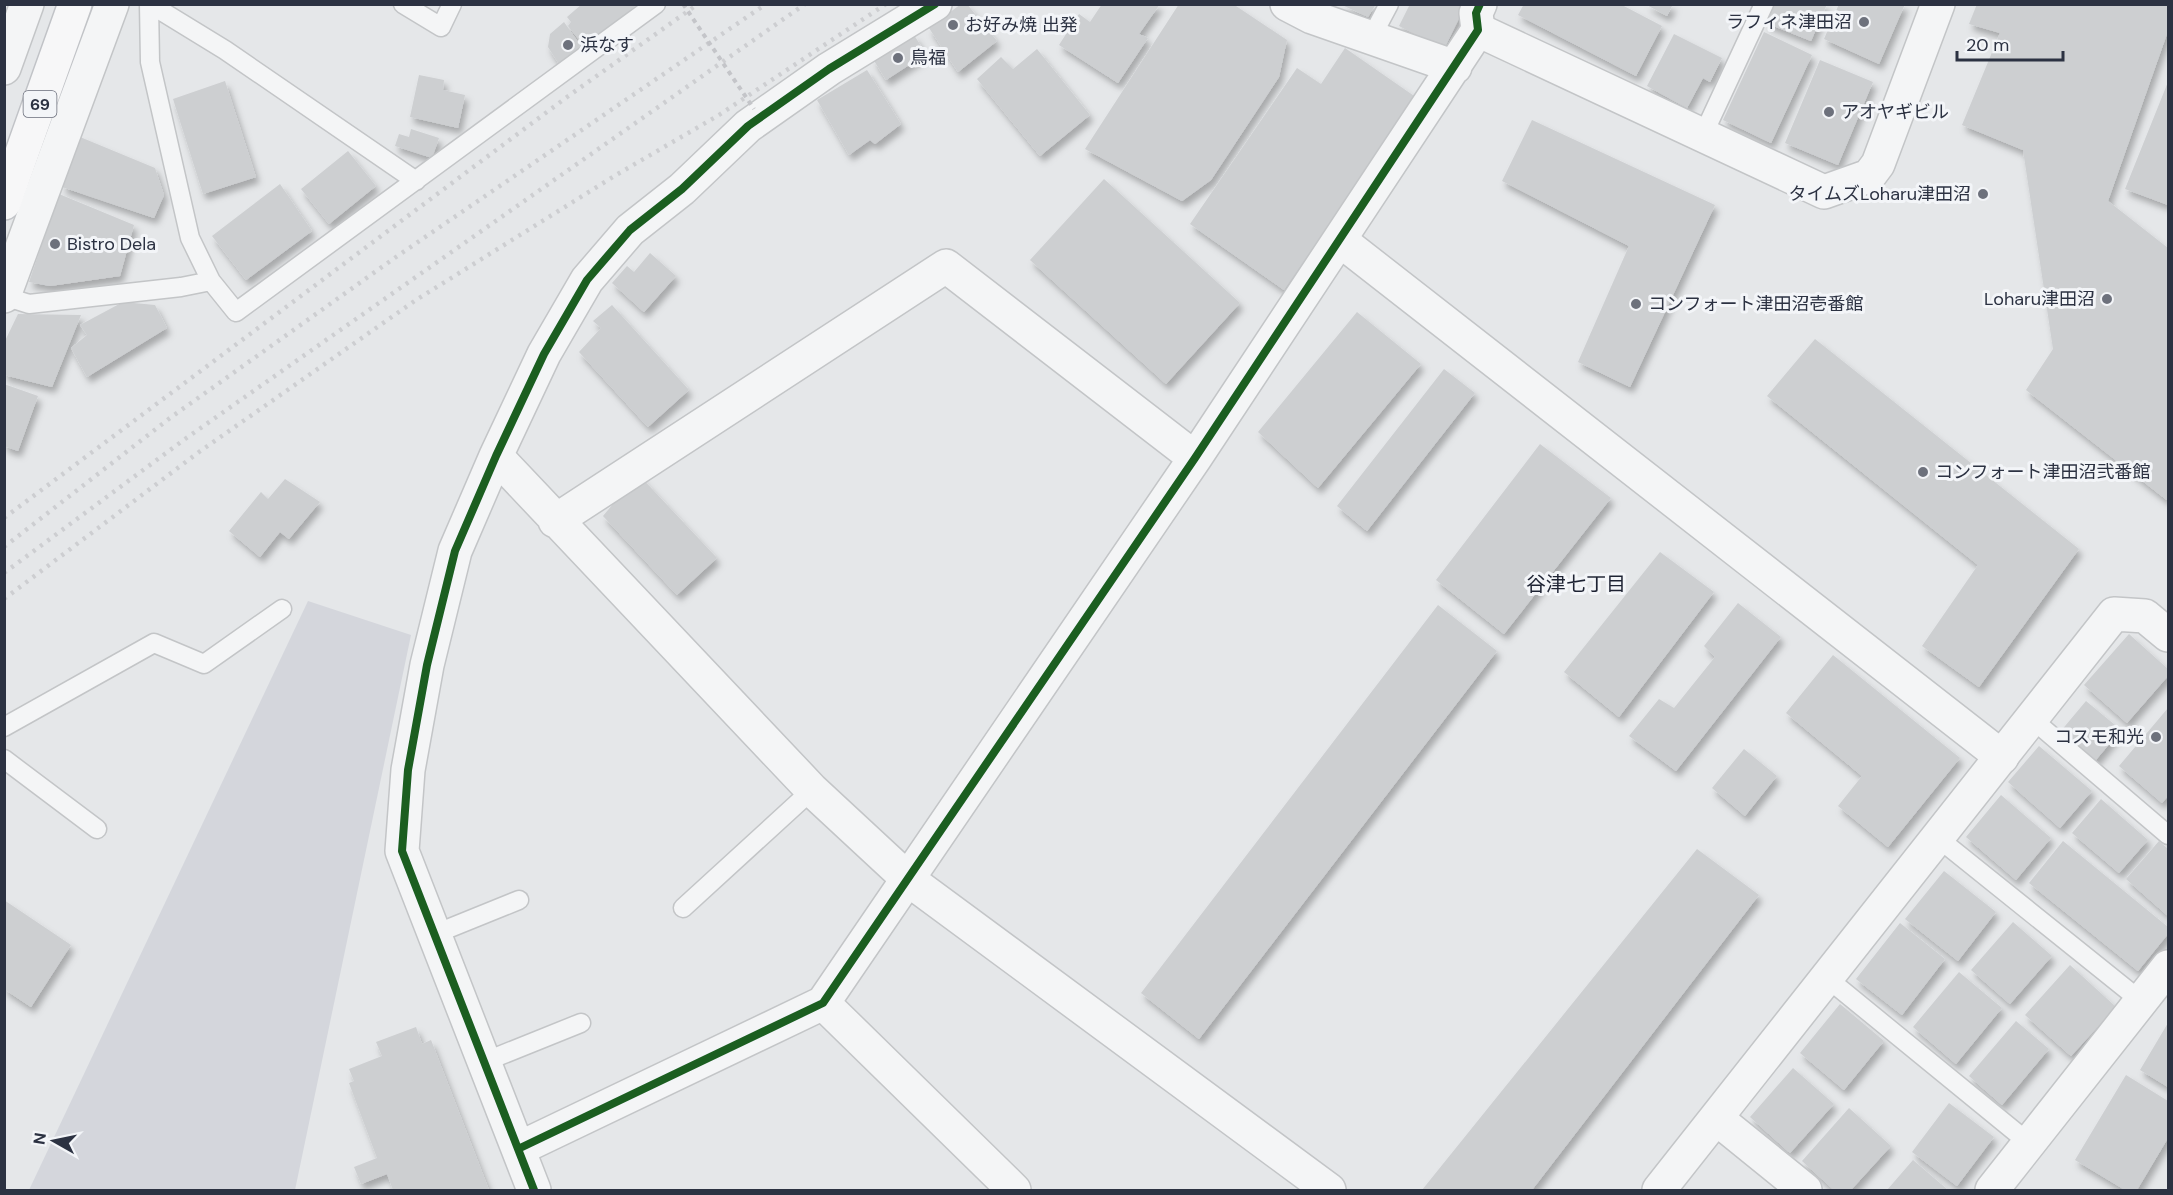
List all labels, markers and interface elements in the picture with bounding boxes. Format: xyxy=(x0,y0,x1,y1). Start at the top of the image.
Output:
place label: ラフィネ津田沼 xyxy=(1726,10,1852,34)
place label: お好み焼 出発 xyxy=(965,13,1078,37)
marker: ラフィネ津田沼 xyxy=(1857,15,1871,29)
marker: お好み焼 出発 xyxy=(946,18,960,32)
scale bar xyxy=(1957,24,2064,62)
place label: 浜なす xyxy=(580,33,634,57)
text: 20 m xyxy=(1966,33,2009,57)
marker: 浜なす xyxy=(561,38,575,52)
place label: 鳥福 xyxy=(910,46,946,70)
marker: 鳥福 xyxy=(891,51,905,65)
road number: 69 xyxy=(24,91,57,117)
place label: アオヤギビル xyxy=(1841,100,1949,124)
marker: アオヤギビル xyxy=(1822,105,1836,119)
place label: タイムズLoharu津田沼 xyxy=(1788,182,1971,206)
marker: タイムズLoharu津田沼 xyxy=(1976,187,1990,201)
place label: Bistro Dela xyxy=(67,232,156,256)
marker: Bistro Dela xyxy=(48,237,62,251)
place label: Loharu津田沼 xyxy=(1984,287,2095,311)
place label: コンフォート津田沼壱番館 xyxy=(1648,292,1863,316)
marker: Loharu津田沼 xyxy=(2100,292,2114,306)
marker: コンフォート津田沼壱番館 xyxy=(1629,297,1643,311)
place label: コンフォート津田沼弐番館 xyxy=(1935,460,2150,484)
marker: コンフォート津田沼弐番館 xyxy=(1916,465,1930,479)
district label: 谷津七丁目 xyxy=(1526,571,1626,597)
place label: コスモ和光 xyxy=(2054,725,2144,749)
marker: コスモ和光 xyxy=(2149,730,2163,744)
north arrow xyxy=(24,1111,84,1171)
text: N xyxy=(28,1131,51,1146)

